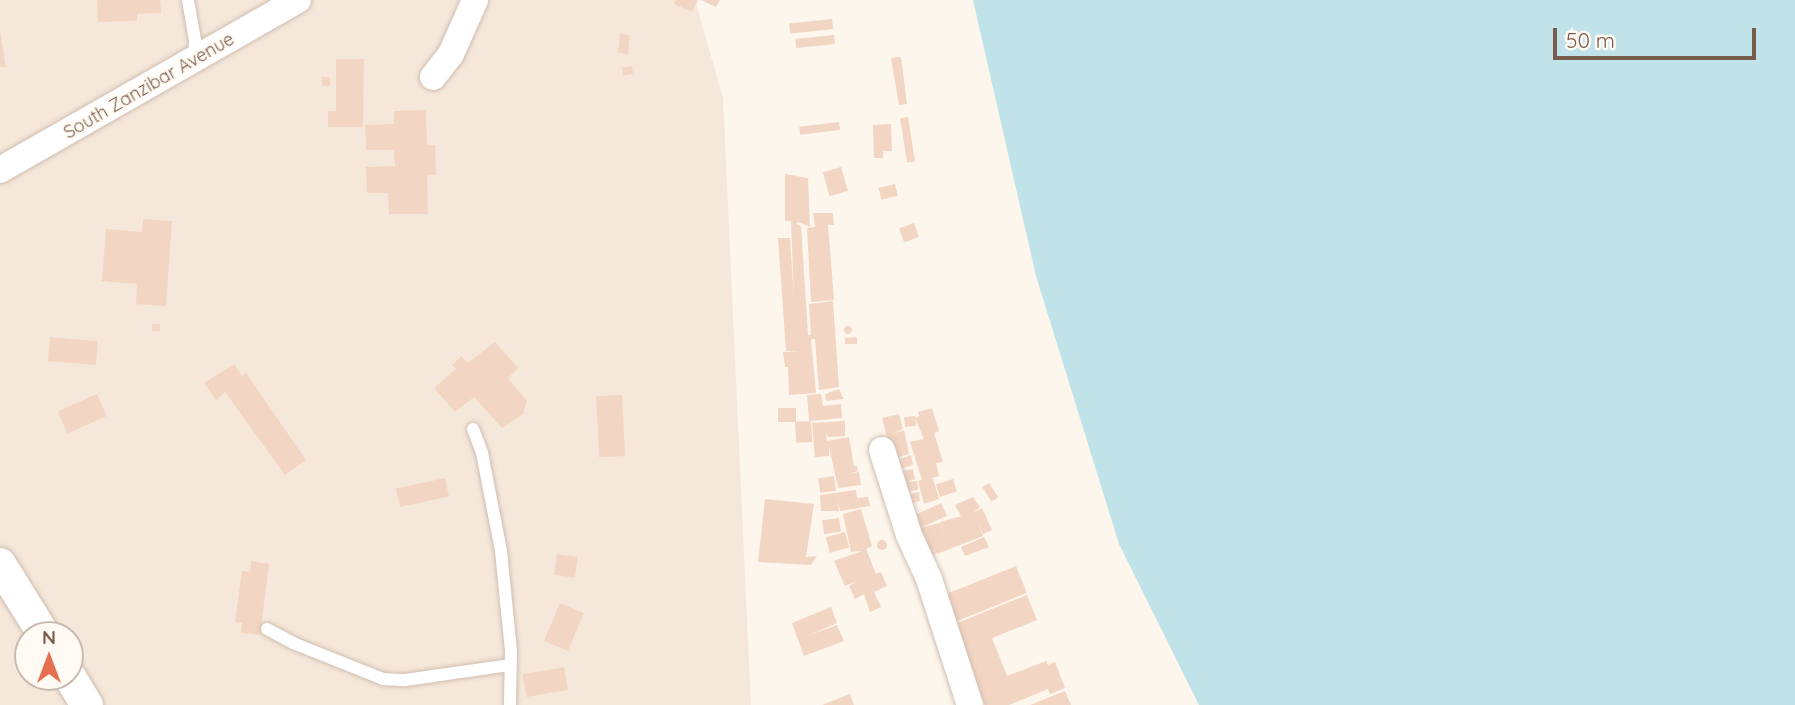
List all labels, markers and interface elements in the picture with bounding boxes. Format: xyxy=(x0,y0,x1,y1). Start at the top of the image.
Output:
scale bar xyxy=(1557,14,1760,58)
text: 50 m xyxy=(1566,27,1615,53)
street label: South Zanzibar Avenue xyxy=(60,28,238,144)
north arrow xyxy=(14,621,84,691)
text: N xyxy=(42,625,56,649)

